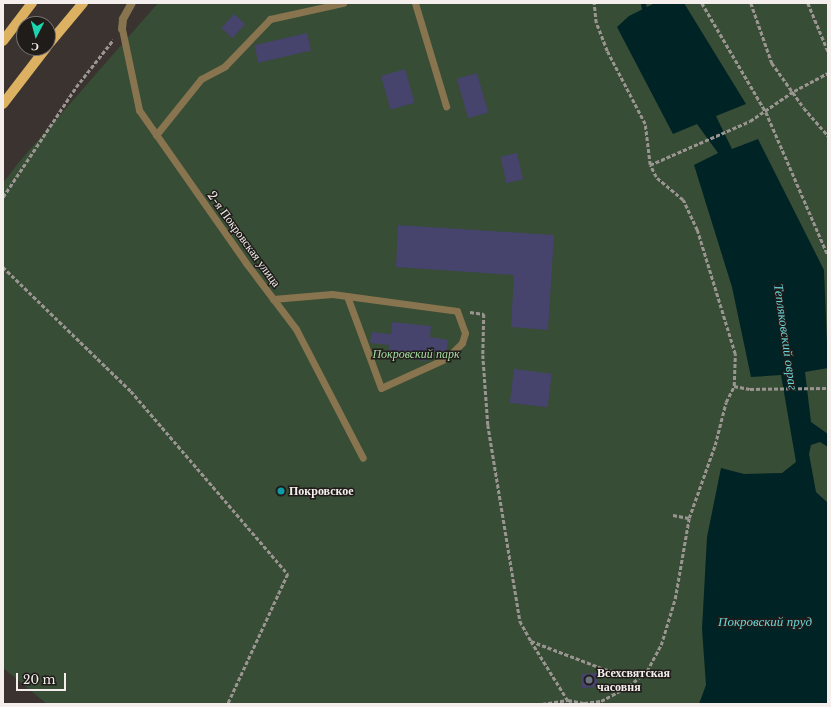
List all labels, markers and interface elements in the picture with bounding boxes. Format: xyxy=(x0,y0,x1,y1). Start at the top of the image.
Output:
north arrow xyxy=(16,16,56,56)
text: С xyxy=(30,40,40,54)
street label: 2-я Покровская улица xyxy=(204,188,284,290)
water label: Тепляковский овраг xyxy=(770,283,800,391)
park label: Покровский парк xyxy=(372,347,460,361)
place label: Покровское xyxy=(289,484,354,498)
marker: Покровское xyxy=(276,486,286,496)
water label: Покровский пруд xyxy=(718,614,812,630)
scale bar xyxy=(18,665,68,691)
place label: Всехсвятская часовня xyxy=(597,666,670,694)
text: 20 m xyxy=(23,672,55,687)
marker: Всехсвятская часовня xyxy=(584,675,594,685)

